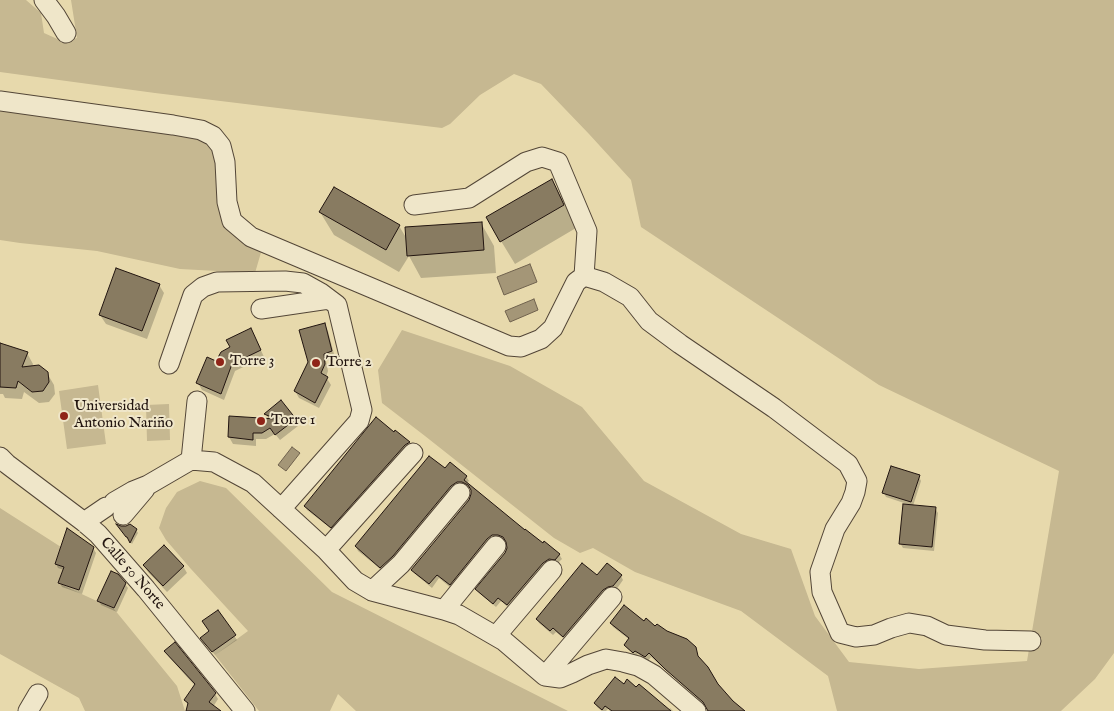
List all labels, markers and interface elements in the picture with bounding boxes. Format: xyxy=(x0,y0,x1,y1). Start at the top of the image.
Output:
place label: Torre 3 xyxy=(230,353,274,371)
place label: Torre 2 xyxy=(326,354,372,372)
marker: Torre 3 xyxy=(214,356,226,368)
marker: Torre 2 xyxy=(310,357,322,369)
place label: Universidad Antonio Nariño xyxy=(74,398,173,433)
marker: Universidad Antonio Nariño xyxy=(58,410,70,422)
place label: Torre 1 xyxy=(271,412,315,430)
marker: Torre 1 xyxy=(255,415,267,427)
street label: Calle 50 Norte xyxy=(96,534,168,614)

